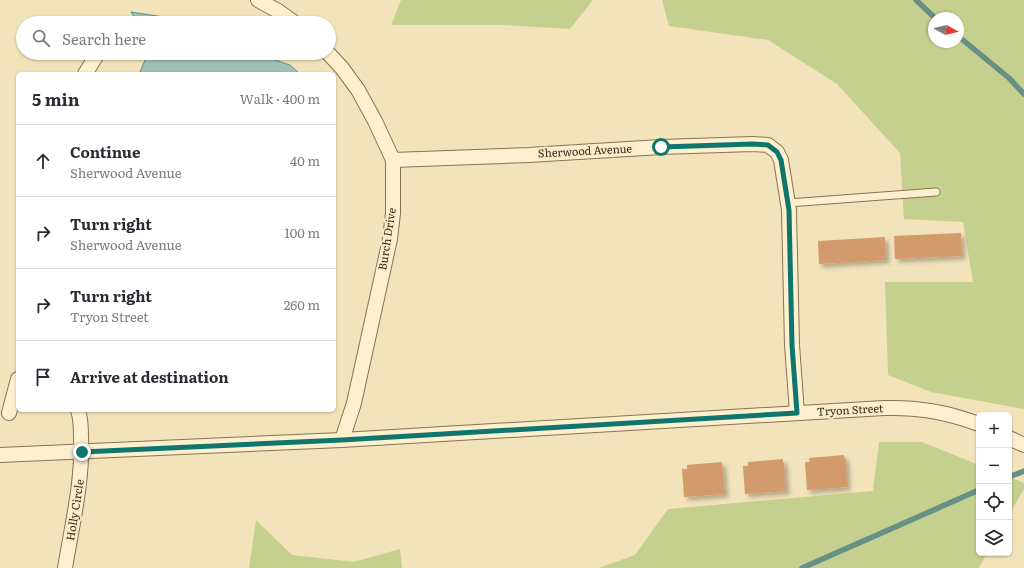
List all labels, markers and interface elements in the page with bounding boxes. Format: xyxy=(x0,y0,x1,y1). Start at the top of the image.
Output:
north arrow xyxy=(928,12,964,48)
search box xyxy=(16,16,336,60)
icon: search xyxy=(30,27,52,49)
text: Search here xyxy=(62,27,146,50)
text: 5 min xyxy=(32,86,80,111)
text: Walk · 400 m xyxy=(240,89,320,108)
route start xyxy=(652,138,670,156)
text: Continue xyxy=(70,140,140,163)
street label: Sherwood Avenue xyxy=(537,140,633,160)
icon: ahead xyxy=(32,150,54,172)
text: 40 m xyxy=(290,151,320,170)
text: Sherwood Avenue xyxy=(70,163,182,182)
street label: Burch Drive xyxy=(373,206,399,271)
text: Turn right xyxy=(70,212,152,235)
icon: right xyxy=(32,222,54,244)
text: 100 m xyxy=(284,223,320,242)
text: Sherwood Avenue xyxy=(70,235,182,254)
text: Turn right xyxy=(70,284,152,307)
icon: right xyxy=(32,294,54,316)
text: 260 m xyxy=(284,295,320,314)
text: Tryon Street xyxy=(70,307,148,326)
text: Arrive at destination xyxy=(70,365,229,388)
icon: arrive xyxy=(32,366,54,388)
street label: Tryon Street xyxy=(816,399,884,419)
map controls xyxy=(976,412,1012,556)
button: + xyxy=(976,412,1012,448)
route end xyxy=(73,443,91,461)
button: − xyxy=(976,448,1012,484)
street label: Holly Circle xyxy=(61,478,87,542)
button: locate xyxy=(976,484,1012,520)
button: layers xyxy=(976,520,1012,556)

